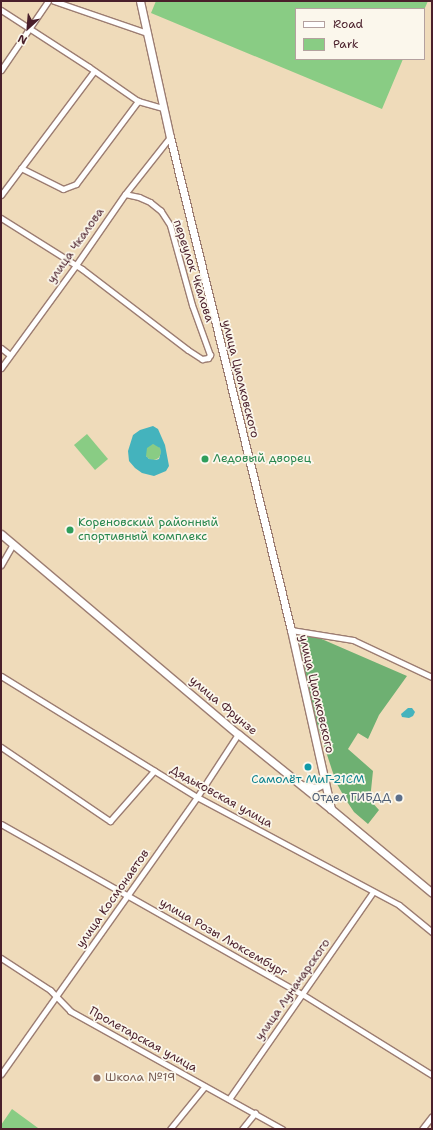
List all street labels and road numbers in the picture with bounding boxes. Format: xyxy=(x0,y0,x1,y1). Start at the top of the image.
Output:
street label: улица Чкалова xyxy=(45,205,107,287)
street label: переулок Чкалова xyxy=(170,218,216,324)
street label: улица Циолковского xyxy=(218,318,262,440)
street label: улица Циолковского xyxy=(295,633,337,755)
street label: улица Фрунзе xyxy=(186,673,260,739)
street label: Дядьковская улица xyxy=(167,763,275,831)
street label: улица Космонавтов xyxy=(73,847,153,951)
street label: улица Розы Люксембург xyxy=(157,896,289,980)
street label: улица Луначарского xyxy=(252,936,334,1044)
street label: Пролетарская улица xyxy=(86,1004,200,1076)

